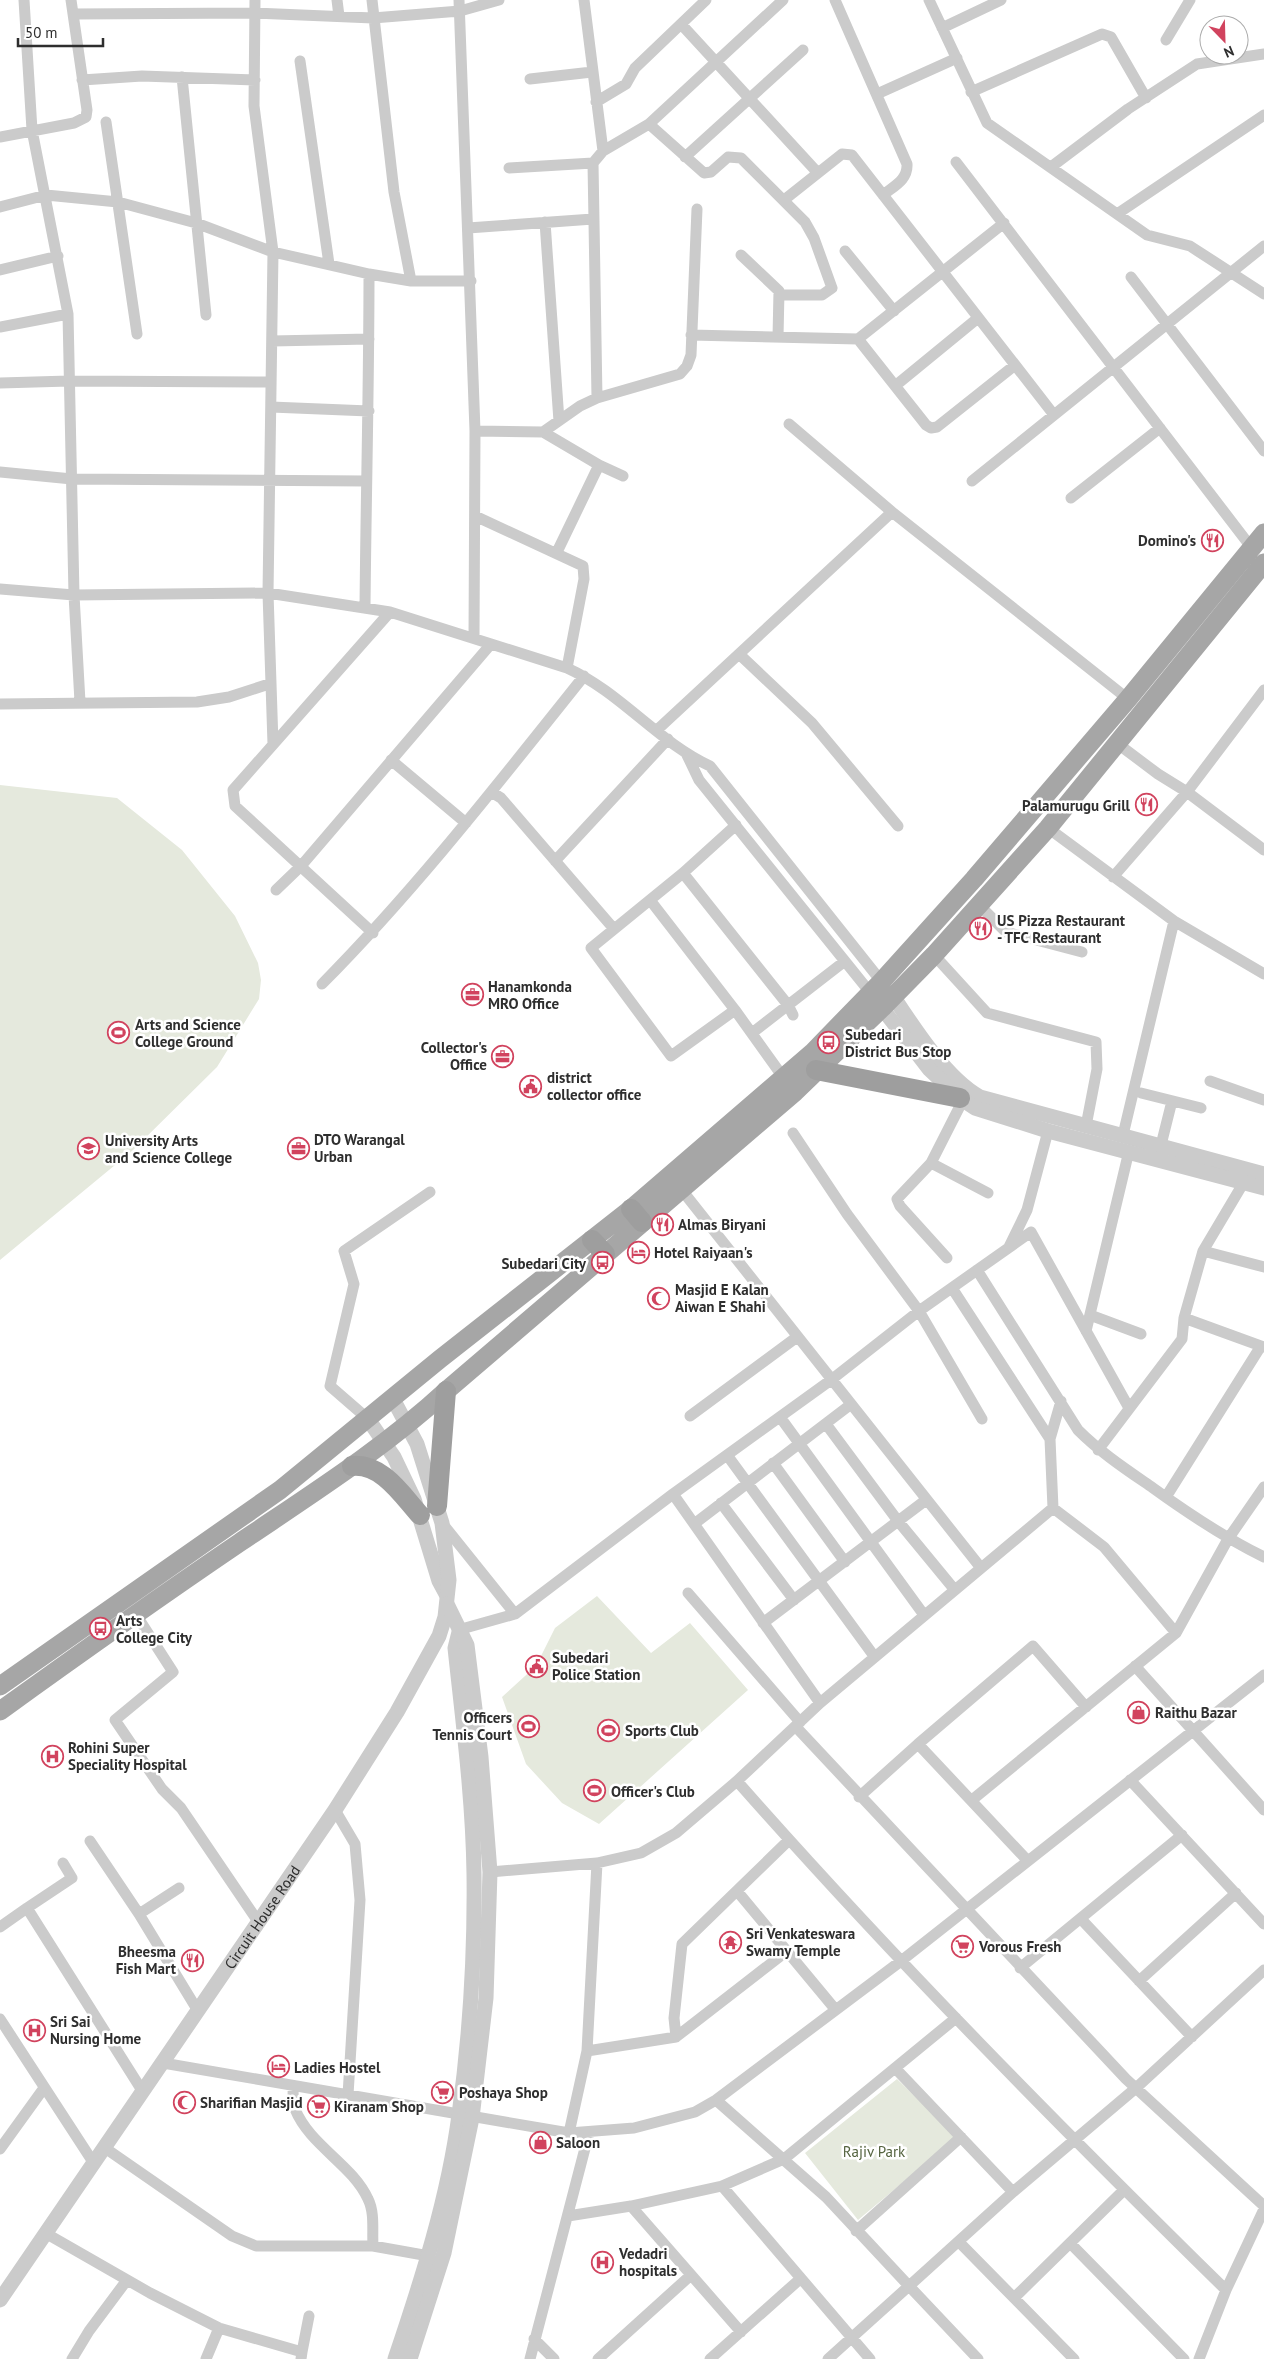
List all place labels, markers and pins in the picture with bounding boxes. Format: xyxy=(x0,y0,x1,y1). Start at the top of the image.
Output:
restaurant icon: Domino's xyxy=(1200,528,1224,552)
place label: Domino's xyxy=(1138,531,1196,550)
restaurant icon: Palamurugu Grill xyxy=(1134,793,1158,817)
place label: Palamurugu Grill xyxy=(1022,796,1131,815)
place label: US Pizza Restaurant - TFC Restaurant xyxy=(997,911,1126,947)
restaurant icon: US Pizza Restaurant - TFC Restaurant xyxy=(969,917,993,941)
place label: Hanamkonda MRO Office xyxy=(488,977,572,1013)
office icon: Hanamkonda MRO Office xyxy=(460,983,484,1007)
place label: Arts and Science College Ground xyxy=(135,1015,241,1051)
sports icon: Arts and Science College Ground xyxy=(107,1021,131,1045)
place label: Subedari District Bus Stop xyxy=(845,1025,951,1061)
bus stop icon: Subedari District Bus Stop xyxy=(817,1031,841,1055)
place label: Collector's Office xyxy=(421,1038,487,1074)
office icon: Collector's Office xyxy=(491,1044,515,1068)
place label: district collector office xyxy=(547,1068,642,1104)
public building icon: district collector office xyxy=(519,1074,543,1098)
place label: DTO Warangal Urban xyxy=(314,1130,405,1166)
place label: University Arts and Science College xyxy=(105,1131,233,1167)
office icon: DTO Warangal Urban xyxy=(286,1136,310,1160)
school or university icon: University Arts and Science College xyxy=(77,1137,101,1161)
restaurant icon: Almas Biryani xyxy=(650,1212,674,1236)
place label: Almas Biryani xyxy=(678,1215,766,1234)
hotel icon: Hotel Raiyaan's xyxy=(626,1240,650,1264)
place label: Hotel Raiyaan's xyxy=(654,1243,753,1262)
bus stop icon: Subedari City xyxy=(590,1251,614,1275)
place label: Subedari City xyxy=(501,1254,587,1273)
place label: Masjid E Kalan Aiwan E Shahi xyxy=(675,1280,769,1316)
mosque icon: Masjid E Kalan Aiwan E Shahi xyxy=(647,1286,671,1310)
place label: Arts College City xyxy=(116,1611,193,1647)
bus stop icon: Arts College City xyxy=(88,1617,112,1641)
place label: Subedari Police Station xyxy=(552,1648,640,1684)
public building icon: Subedari Police Station xyxy=(524,1654,548,1678)
shop icon: Raithu Bazar xyxy=(1127,1700,1151,1724)
place label: Raithu Bazar xyxy=(1155,1703,1237,1722)
place label: Officers Tennis Court xyxy=(433,1708,513,1744)
sports icon: Officers Tennis Court xyxy=(516,1714,540,1738)
sports icon: Sports Club xyxy=(597,1718,621,1742)
place label: Sports Club xyxy=(625,1721,699,1740)
place label: Rohini Super Speciality Hospital xyxy=(68,1738,187,1774)
hospital icon: Rohini Super Speciality Hospital xyxy=(40,1744,64,1768)
sports icon: Officer's Club xyxy=(583,1779,607,1803)
place label: Officer's Club xyxy=(611,1782,695,1801)
place label: Sri Venkateswara Swamy Temple xyxy=(746,1924,855,1960)
temple icon: Sri Venkateswara Swamy Temple xyxy=(718,1930,742,1954)
supermarket icon: Vorous Fresh xyxy=(951,1934,975,1958)
place label: Vorous Fresh xyxy=(978,1937,1062,1956)
place label: Bheesma Fish Mart xyxy=(116,1942,177,1978)
restaurant icon: Bheesma Fish Mart xyxy=(180,1948,204,1972)
place label: Sri Sai Nursing Home xyxy=(50,2012,141,2048)
hospital icon: Sri Sai Nursing Home xyxy=(22,2018,46,2042)
hotel icon: Ladies Hostel xyxy=(266,2055,290,2079)
place label: Ladies Hostel xyxy=(294,2058,381,2077)
supermarket icon: Poshaya Shop xyxy=(431,2080,455,2104)
place label: Poshaya Shop xyxy=(459,2083,548,2102)
mosque icon: Sharifian Masjid xyxy=(172,2090,196,2114)
place label: Sharifian Masjid xyxy=(200,2093,302,2112)
supermarket icon: Kiranam Shop xyxy=(306,2094,330,2118)
place label: Kiranam Shop xyxy=(334,2097,424,2116)
shop icon: Saloon xyxy=(528,2130,552,2154)
place label: Saloon xyxy=(556,2133,600,2152)
place label: Vedadri hospitals xyxy=(618,2244,677,2280)
hospital icon: Vedadri hospitals xyxy=(591,2250,615,2274)

